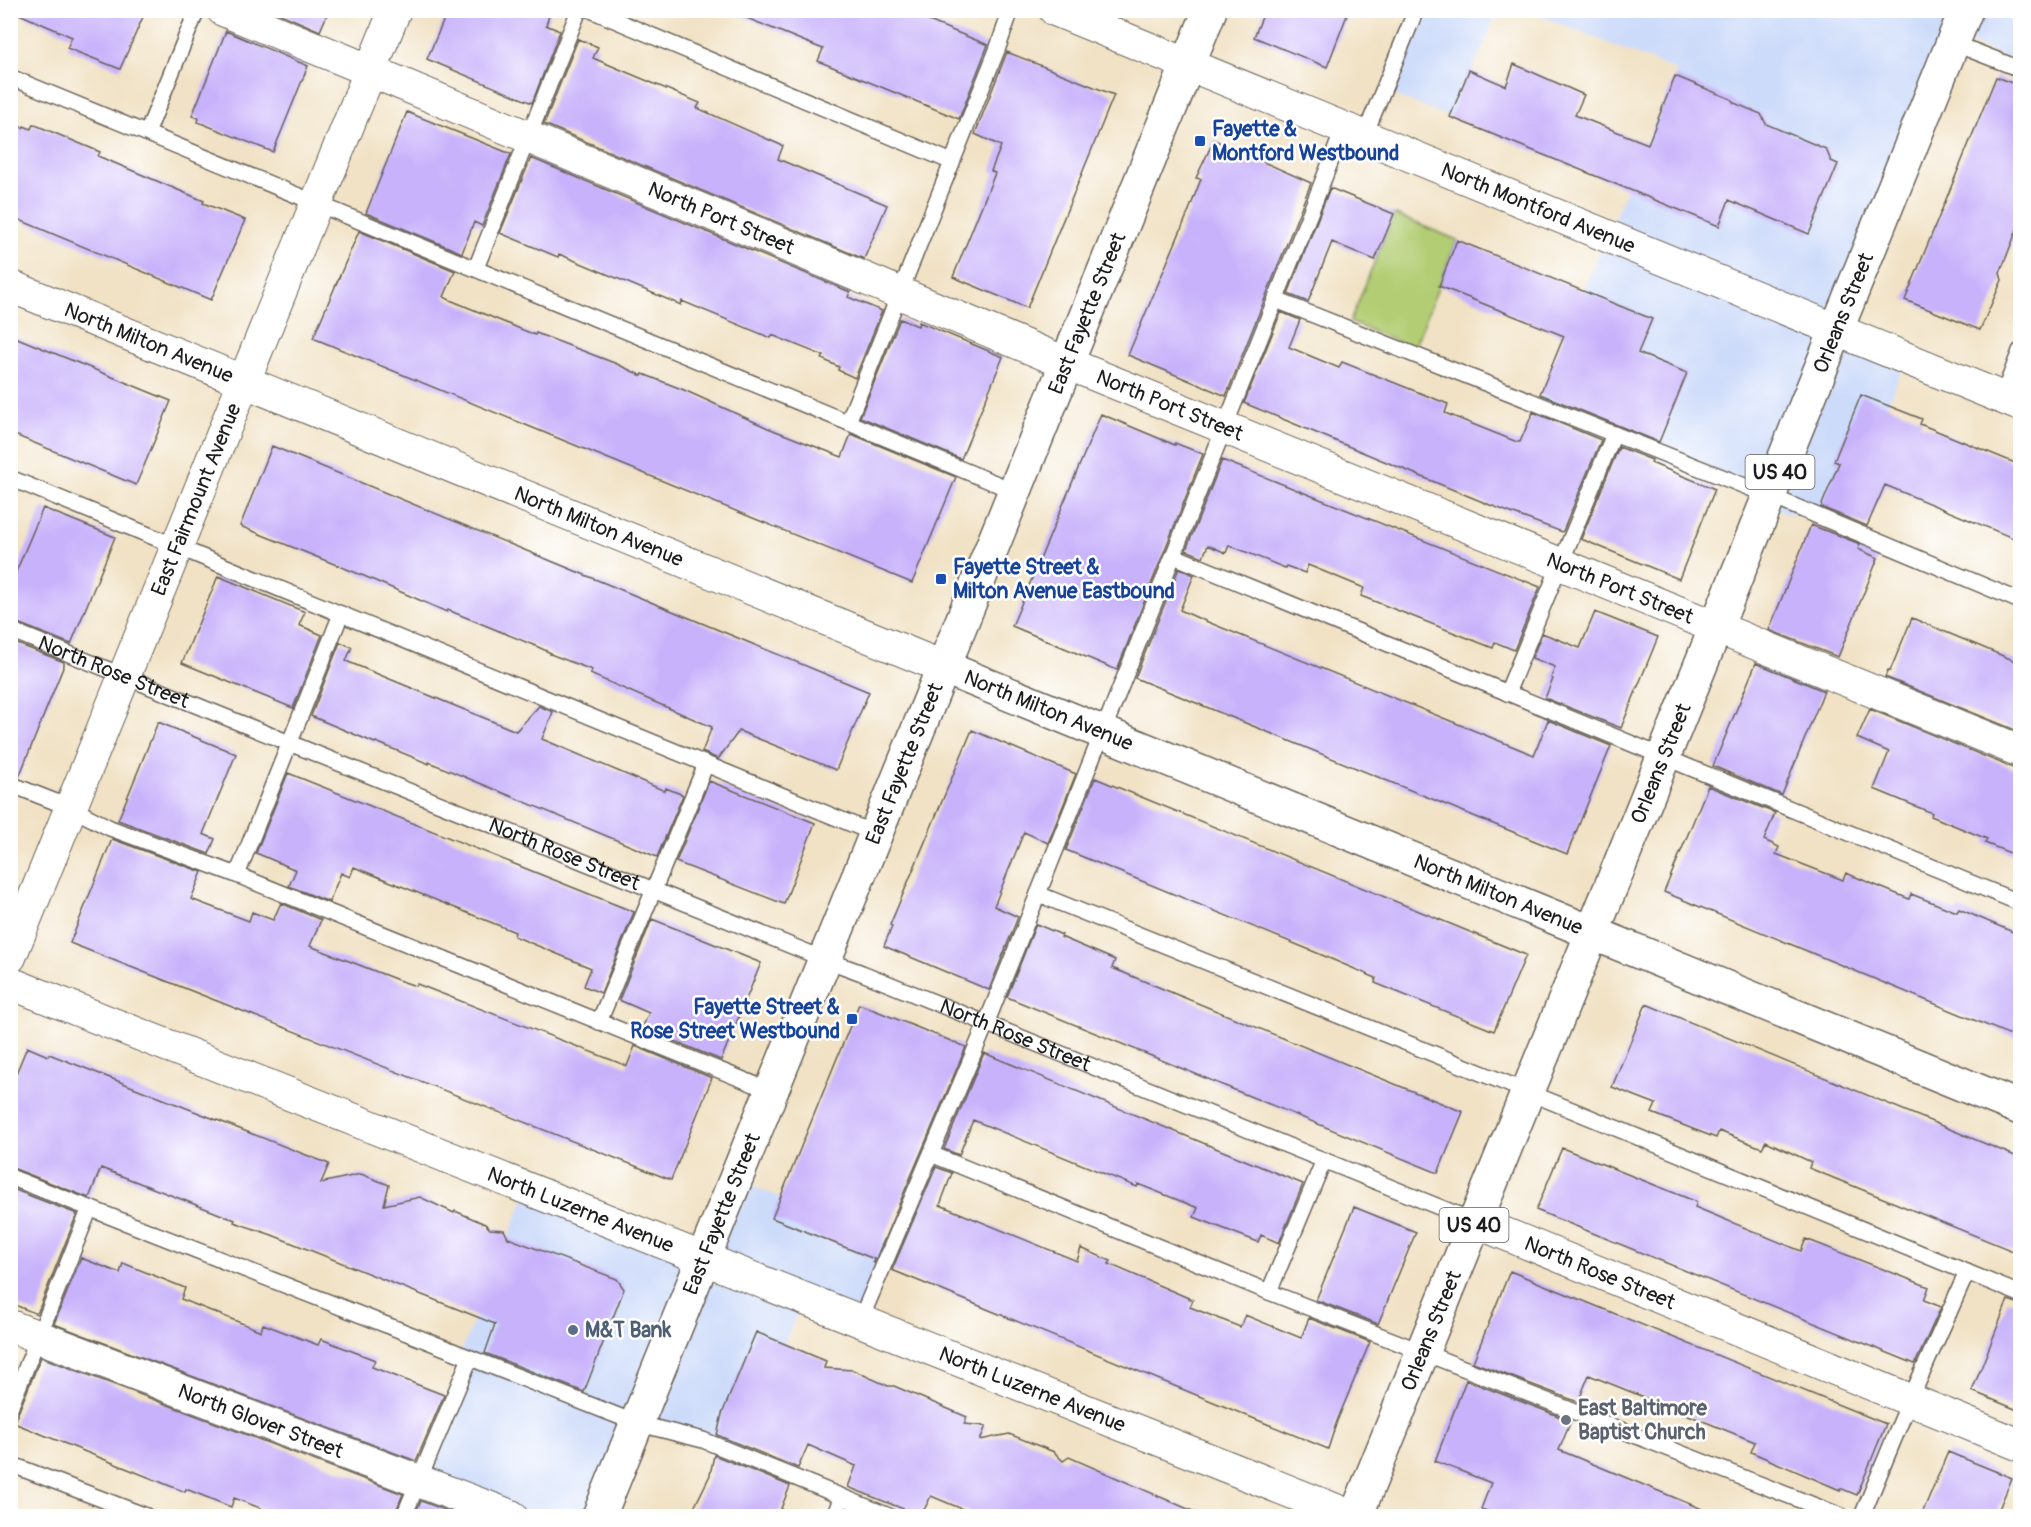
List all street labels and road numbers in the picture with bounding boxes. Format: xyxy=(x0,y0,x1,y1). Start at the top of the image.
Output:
street label: North Montford Avenue xyxy=(1437,156,1640,260)
street label: North Port Street xyxy=(644,176,799,262)
street label: East Fayette Street xyxy=(1043,228,1133,398)
street label: Orleans Street xyxy=(1807,248,1880,377)
street label: North Milton Avenue xyxy=(60,297,238,390)
street label: North Port Street xyxy=(1092,364,1248,448)
street label: East Fairmount Avenue xyxy=(145,399,248,600)
road number: US 40 xyxy=(1746,455,1814,489)
street label: North Milton Avenue xyxy=(510,480,688,574)
street label: North Port Street xyxy=(1542,547,1698,631)
street label: North Rose Street xyxy=(34,630,194,715)
street label: North Milton Avenue xyxy=(960,664,1137,758)
street label: East Fayette Street xyxy=(860,678,950,849)
street label: Orleans Street xyxy=(1625,699,1698,828)
street label: North Rose Street xyxy=(485,812,644,897)
street label: North Milton Avenue xyxy=(1410,848,1587,942)
street label: North Rose Street xyxy=(936,993,1095,1079)
street label: East Fayette Street xyxy=(677,1129,767,1299)
street label: North Luzerne Avenue xyxy=(483,1161,678,1260)
road number: US 40 xyxy=(1440,1208,1508,1242)
street label: North Rose Street xyxy=(1520,1230,1680,1316)
street label: Orleans Street xyxy=(1395,1266,1468,1395)
street label: North Luzerne Avenue xyxy=(935,1341,1130,1439)
street label: North Glover Street xyxy=(174,1378,347,1465)

